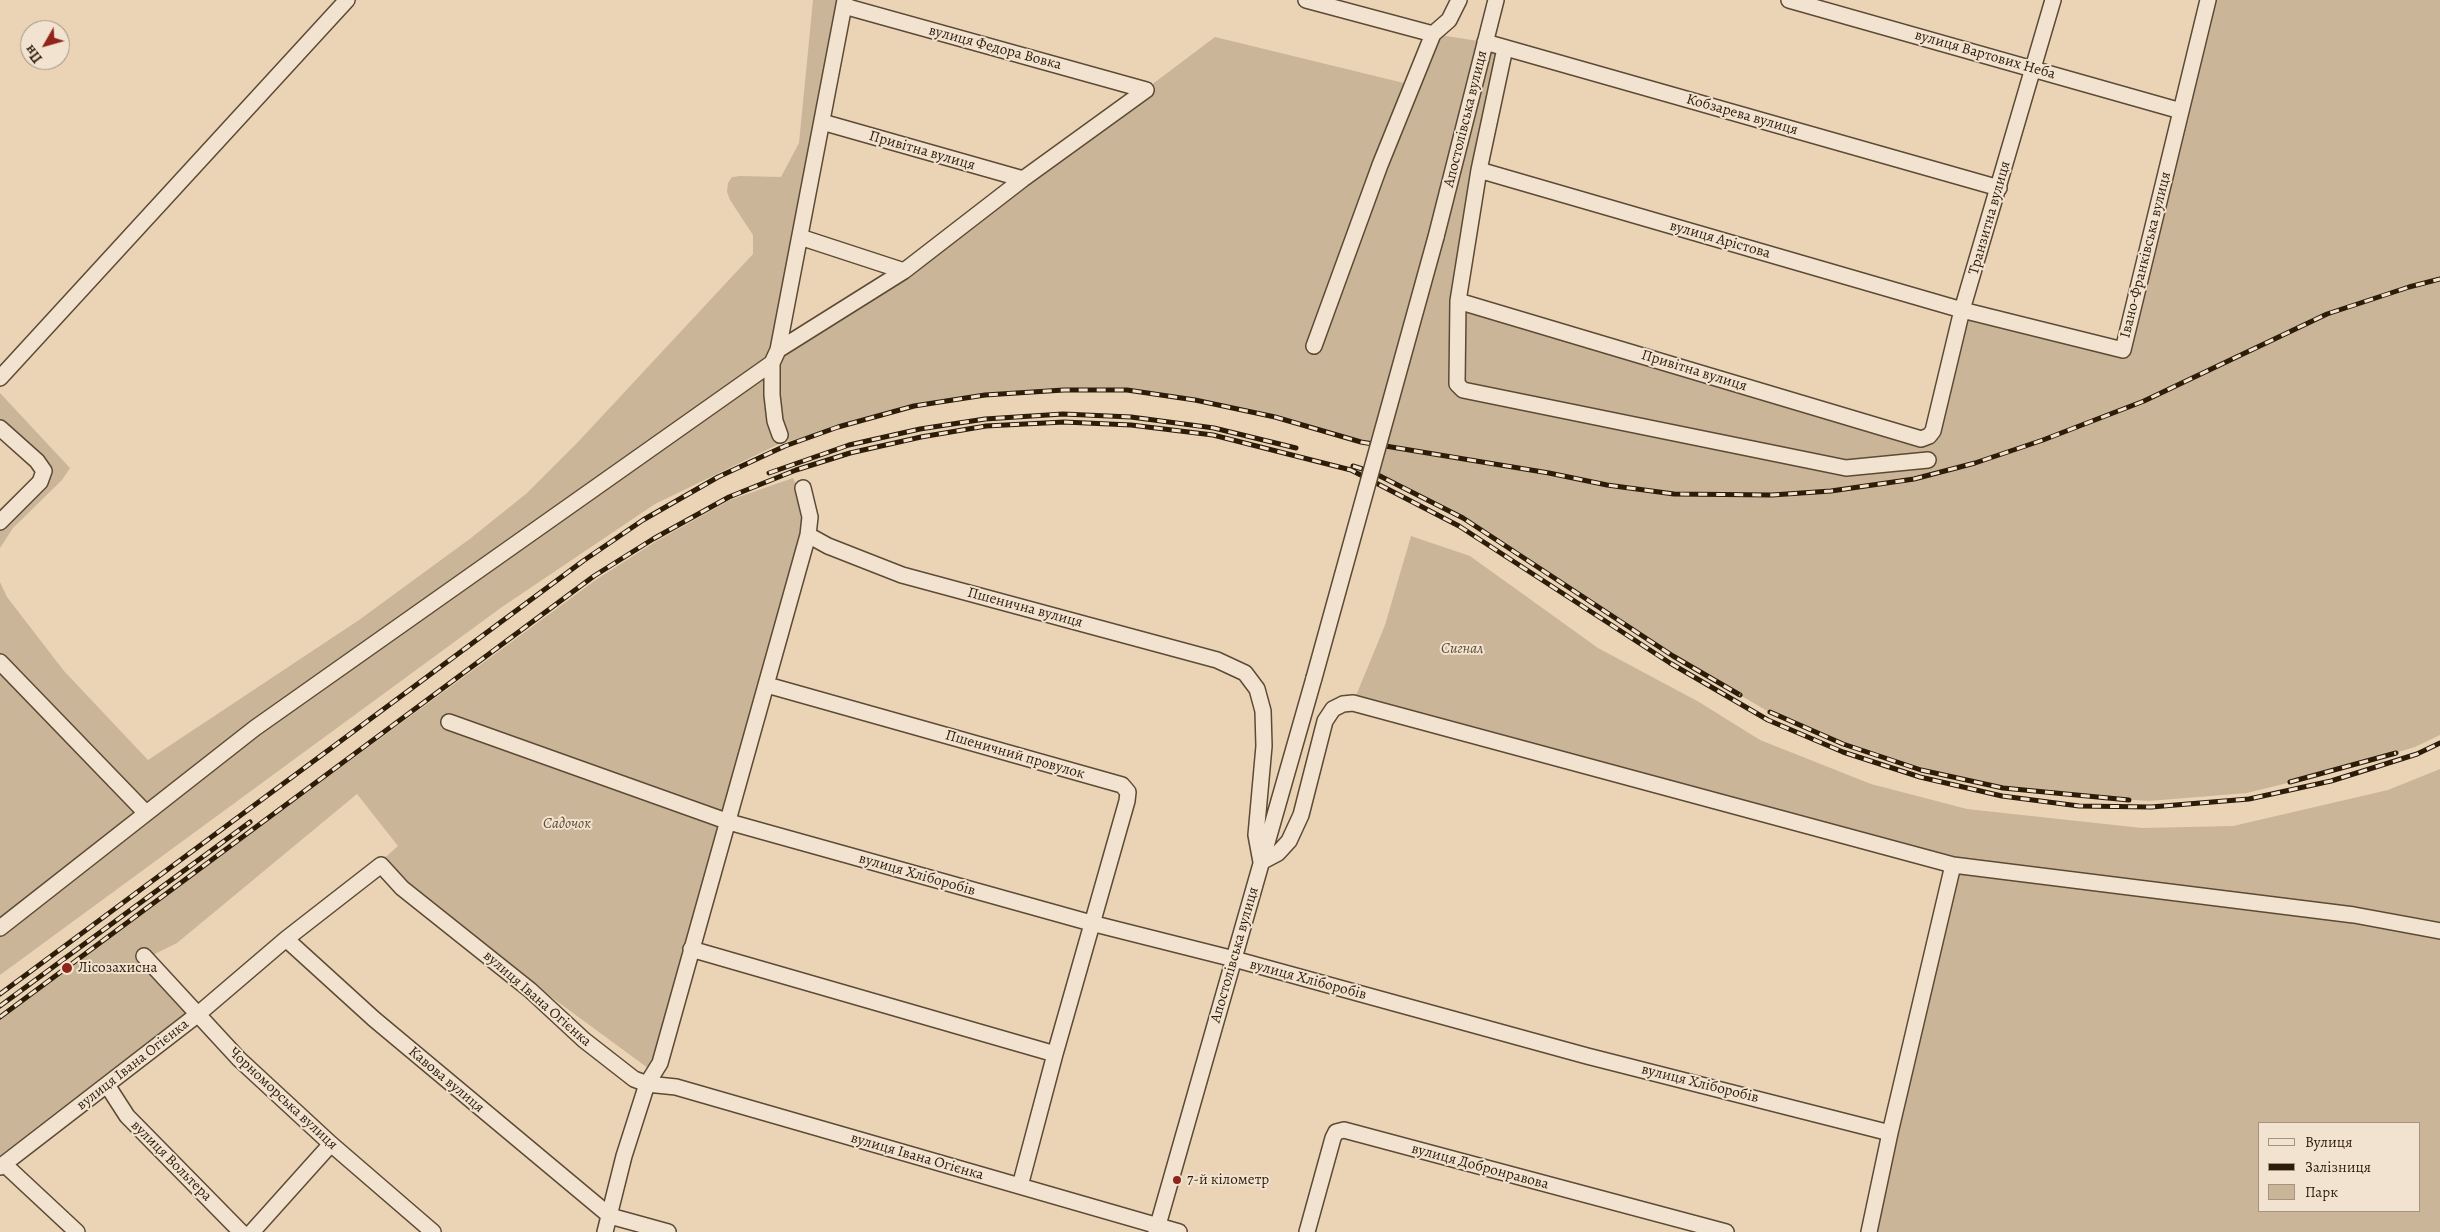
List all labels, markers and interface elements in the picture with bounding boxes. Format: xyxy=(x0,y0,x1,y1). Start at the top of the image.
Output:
north arrow xyxy=(20,20,70,70)
street label: вулиця Федора Вовка xyxy=(927,22,1063,74)
street label: вулиця Вартових Неба xyxy=(1913,26,2057,84)
text: Пн xyxy=(20,41,47,67)
street label: Апостолівська вулиця xyxy=(1440,49,1492,189)
street label: Кобзарева вулиця xyxy=(1684,90,1800,140)
street label: Привітна вулиця xyxy=(867,127,977,175)
street label: Транзитна вулиця xyxy=(1965,159,2015,277)
street label: Івано-Франківська вулиця xyxy=(2117,170,2175,340)
street label: вулиця Арістова xyxy=(1667,217,1773,263)
street label: Привітна вулиця xyxy=(1639,346,1749,396)
street label: Пшенична вулиця xyxy=(965,584,1085,632)
park label: Сигнал xyxy=(1441,640,1483,658)
street label: Пшеничний провулок xyxy=(943,726,1087,784)
park label: Садочок xyxy=(543,815,591,833)
street label: вулиця Хліборобів xyxy=(857,850,977,900)
street label: Апостолівська вулиця xyxy=(1207,885,1263,1025)
street label: вулиця Івана Огієнка xyxy=(479,947,595,1051)
street label: вулиця Хліборобів xyxy=(1248,956,1368,1004)
place label: Лісозахисна xyxy=(78,959,157,977)
marker: Лісозахисна xyxy=(60,961,74,975)
street label: вулиця Івана Огієнка xyxy=(73,1016,193,1114)
street label: Кавова вулиця xyxy=(404,1043,488,1117)
street label: Чорноморська вулиця xyxy=(225,1044,341,1154)
street label: вулиця Хліборобів xyxy=(1639,1061,1761,1107)
street label: вулиця Вольтера xyxy=(127,1117,215,1205)
legend xyxy=(2258,1122,2420,1212)
street label: вулиця Івана Огієнка xyxy=(848,1129,986,1185)
text: Вулиця xyxy=(2305,1132,2352,1152)
street label: вулиця Добронравова xyxy=(1409,1140,1551,1194)
text: Залізниця xyxy=(2305,1157,2371,1177)
place label: 7-й кілометр xyxy=(1187,1171,1269,1189)
marker: 7-й кілометр xyxy=(1171,1174,1183,1186)
text: Парк xyxy=(2305,1182,2338,1202)

